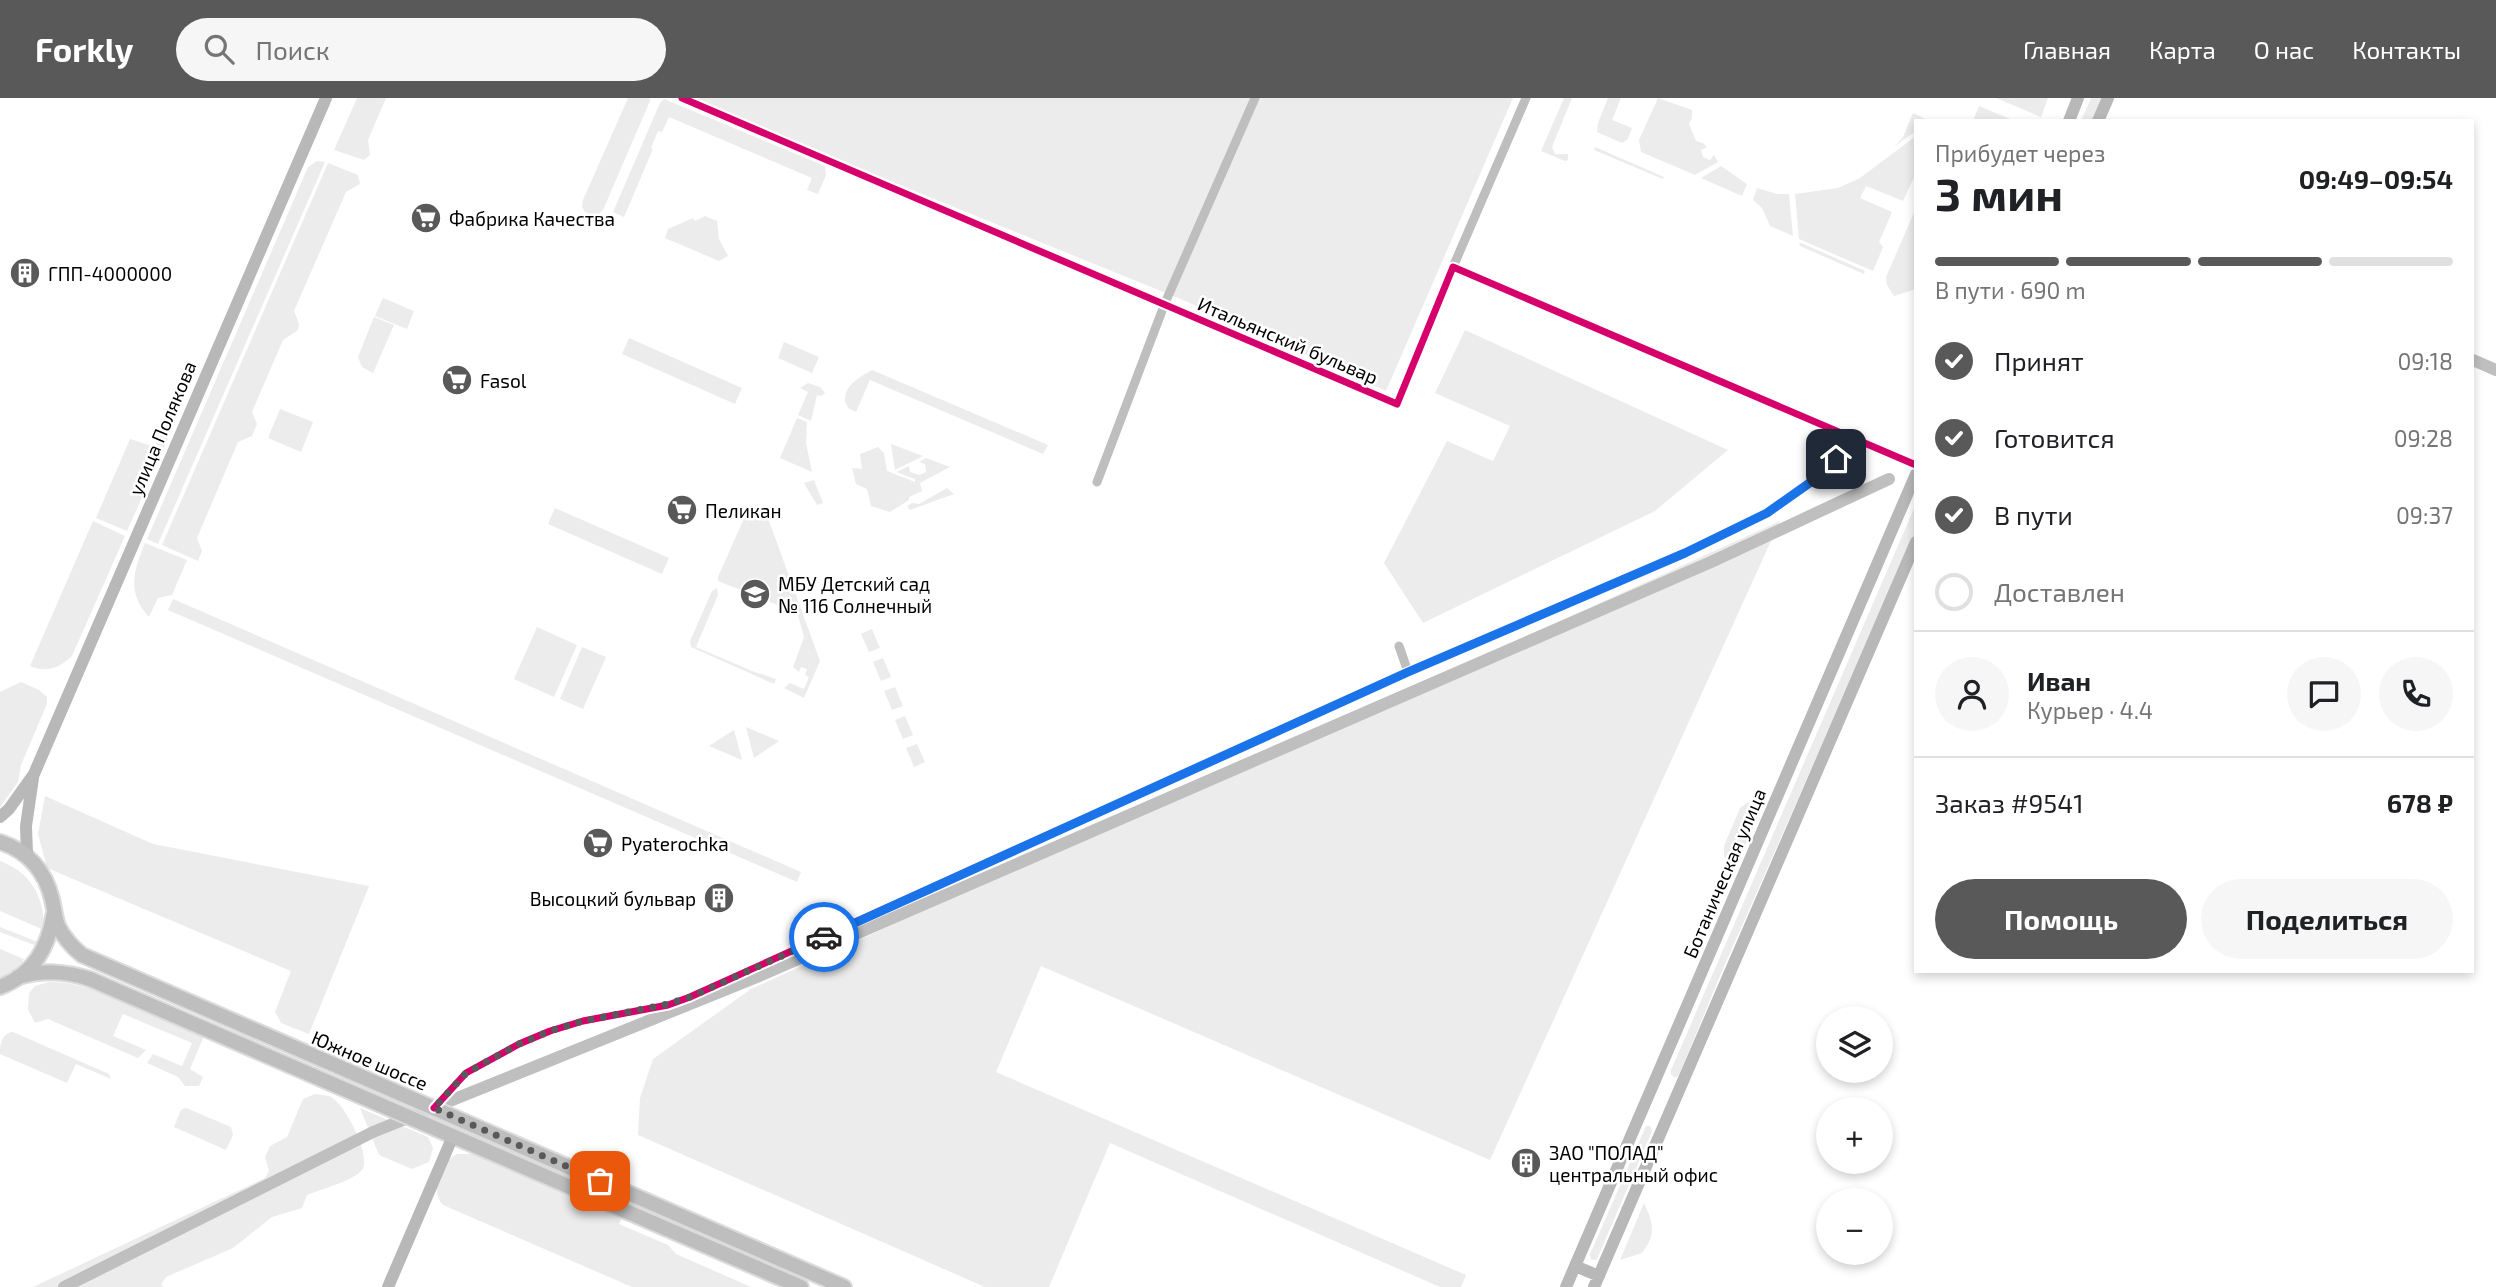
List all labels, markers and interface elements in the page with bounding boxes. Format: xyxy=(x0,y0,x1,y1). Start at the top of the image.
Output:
search box xyxy=(176,18,666,81)
text: Forkly xyxy=(35,29,134,69)
icon: search xyxy=(200,30,238,68)
text: Поиск xyxy=(256,34,330,65)
text: Главная xyxy=(2023,35,2111,64)
text: Карта xyxy=(2149,35,2216,64)
text: О нас xyxy=(2254,35,2314,64)
text: Контакты xyxy=(2352,35,2461,64)
text: Прибудет через xyxy=(1935,139,2105,167)
text: 09:49–09:54 xyxy=(2299,163,2453,194)
text: 3 мин xyxy=(1935,165,2063,220)
supermarket icon: Фабрика Качества xyxy=(409,201,443,235)
place label: Фабрика Качества xyxy=(449,207,615,230)
building icon: ГПП-4000000 xyxy=(8,256,42,290)
place label: ГПП-4000000 xyxy=(48,262,172,285)
text: В пути · 690 m xyxy=(1935,276,2086,304)
street label: Итальянский бульвар xyxy=(1194,292,1382,389)
icon: check xyxy=(1935,342,1973,380)
text: Принят xyxy=(1994,345,2084,376)
text: 09:18 xyxy=(2397,347,2453,375)
street label: улица Полякова xyxy=(123,357,202,499)
supermarket icon: Fasol xyxy=(440,363,474,397)
place label: Fasol xyxy=(480,369,527,392)
icon: check xyxy=(1935,419,1973,457)
text: Готовится xyxy=(1994,422,2115,453)
text: 09:28 xyxy=(2394,424,2453,452)
pin xyxy=(1806,429,1866,489)
icon: home xyxy=(1817,440,1855,478)
supermarket icon: Пеликан xyxy=(665,493,699,527)
icon: check xyxy=(1935,496,1973,534)
place label: Пеликан xyxy=(705,499,782,522)
text: В пути xyxy=(1994,499,2073,530)
text: 09:37 xyxy=(2396,501,2453,529)
place label: МБУ Детский сад № 116 Солнечный xyxy=(778,572,932,617)
text: Доставлен xyxy=(1994,576,2125,607)
school or university icon: МБУ Детский сад № 116 Солнечный xyxy=(738,577,772,611)
button: person xyxy=(1935,657,2009,731)
button: chat xyxy=(2287,657,2361,731)
button: phone xyxy=(2379,657,2453,731)
text: Иван xyxy=(2027,665,2091,696)
text: Курьер · 4.4 xyxy=(2027,696,2153,724)
street label: Ботаническая улица xyxy=(1678,785,1771,962)
text: Заказ #9541 xyxy=(1935,787,2084,818)
text: 678 ₽ xyxy=(2387,787,2453,818)
supermarket icon: Pyaterochka xyxy=(581,826,615,860)
place label: Pyaterochka xyxy=(621,832,729,855)
button: Помощь xyxy=(1935,879,2187,959)
button: Поделиться xyxy=(2201,879,2453,959)
building icon: Высоцкий бульвар xyxy=(702,881,736,915)
place label: Высоцкий бульвар xyxy=(530,887,696,911)
courier xyxy=(789,902,859,972)
icon: car xyxy=(805,918,843,956)
map controls xyxy=(1816,1006,1893,1265)
button: layers xyxy=(1816,1006,1893,1083)
street label: Южное шоссе xyxy=(309,1025,431,1095)
button: + xyxy=(1816,1097,1893,1174)
place label: ЗАО "ПОЛАД" центральный офис xyxy=(1549,1141,1718,1186)
building icon: ЗАО "ПОЛАД" центральный офис xyxy=(1509,1146,1543,1180)
pin xyxy=(570,1151,630,1211)
icon: bag xyxy=(581,1162,619,1200)
button: − xyxy=(1816,1188,1893,1265)

